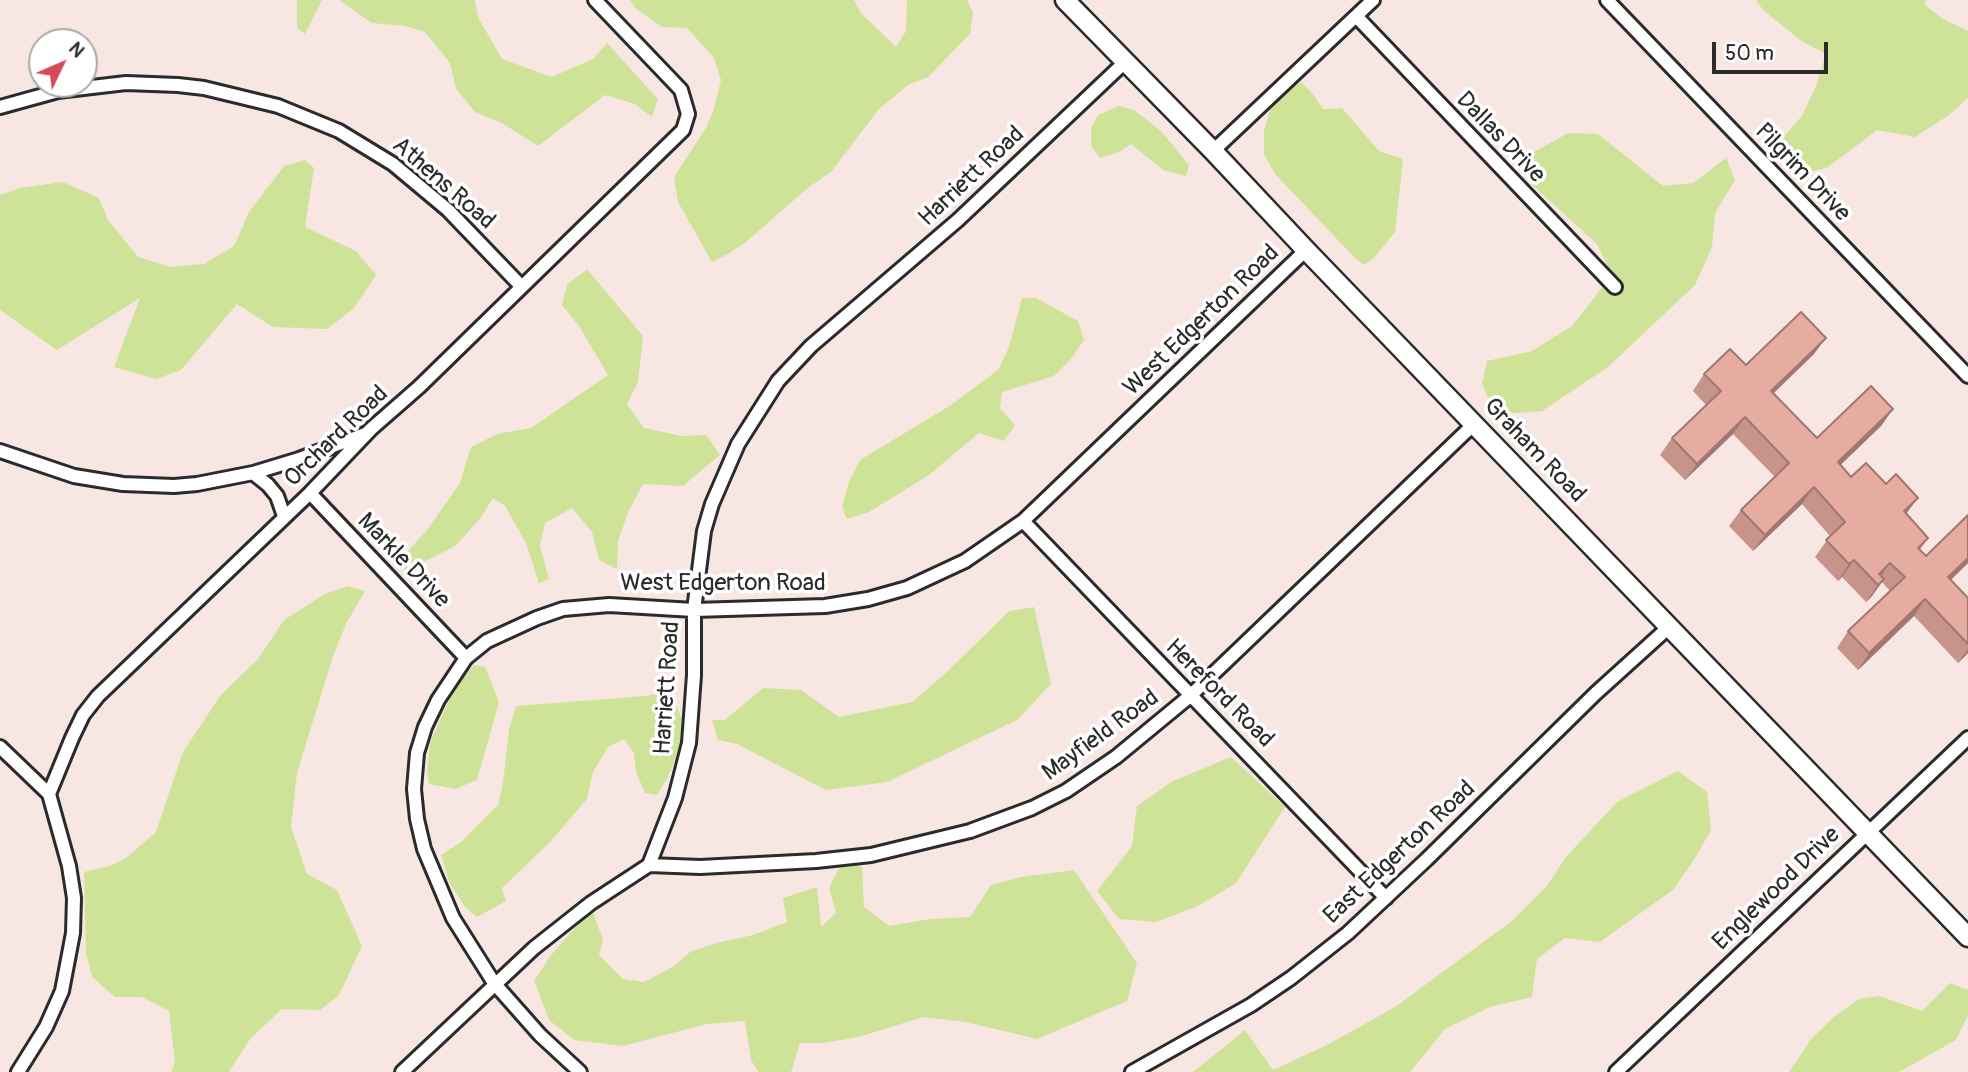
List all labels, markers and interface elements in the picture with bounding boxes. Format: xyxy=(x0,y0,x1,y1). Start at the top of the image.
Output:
north arrow xyxy=(28,28,98,98)
scale bar xyxy=(1716,28,1832,72)
text: N xyxy=(64,37,90,63)
text: 50 m xyxy=(1725,40,1774,67)
street label: Dallas Drive xyxy=(1449,86,1551,190)
street label: Pilgrim Drive xyxy=(1748,118,1856,228)
street label: Harriett Road xyxy=(913,121,1031,233)
street label: Athens Road xyxy=(386,132,500,236)
street label: West Edgerton Road xyxy=(1118,239,1286,403)
street label: Orchard Road xyxy=(279,380,395,494)
street label: Graham Road xyxy=(1477,393,1591,509)
street label: Markle Drive xyxy=(351,507,455,615)
street label: West Edgerton Road xyxy=(620,570,826,598)
street label: Harriett Road xyxy=(649,620,687,756)
street label: Hereford Road xyxy=(1159,634,1279,754)
street label: Mayfield Road xyxy=(1037,684,1165,788)
street label: East Edgerton Road xyxy=(1318,775,1482,931)
street label: Englewood Drive xyxy=(1707,821,1847,957)

